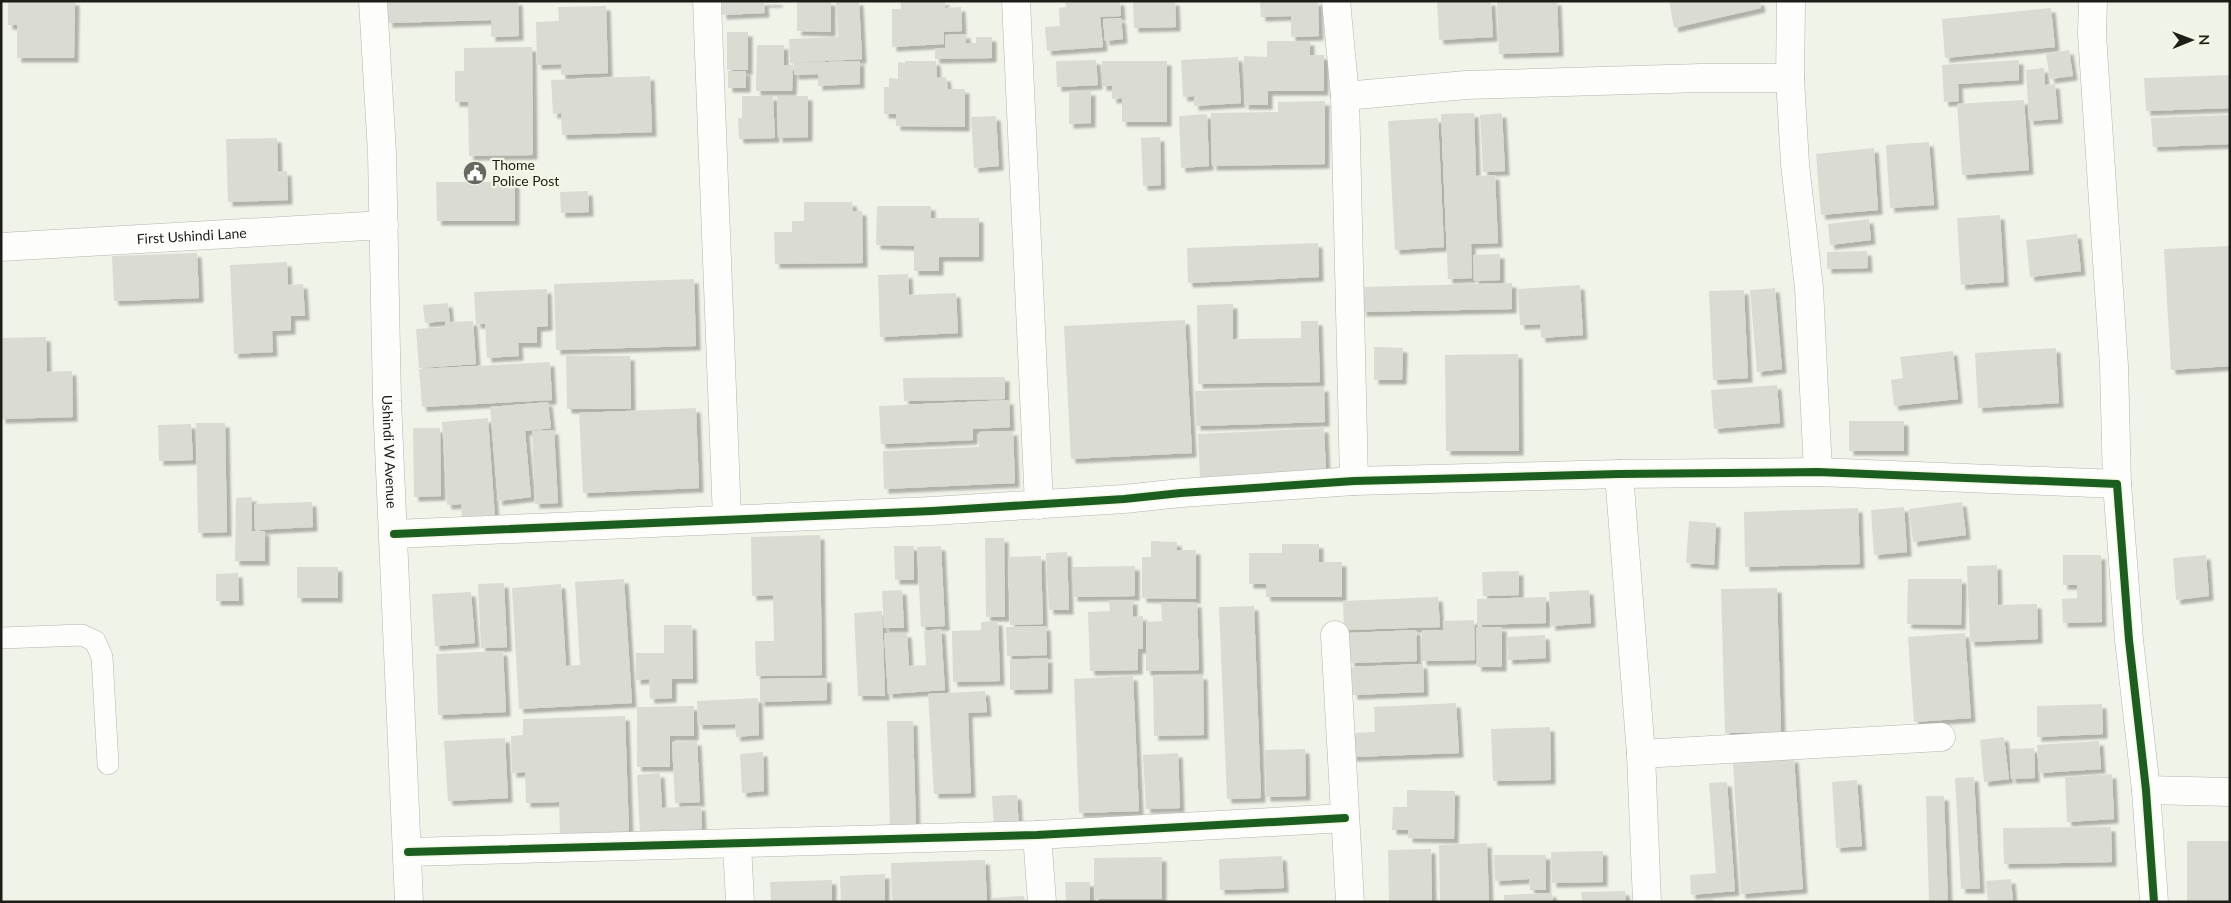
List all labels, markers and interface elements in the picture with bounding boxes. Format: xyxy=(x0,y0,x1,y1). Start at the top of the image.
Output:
north arrow xyxy=(2166,15,2216,65)
text: N xyxy=(2196,34,2213,45)
place label: Thome Police Post xyxy=(492,156,559,189)
public building icon: Thome Police Post xyxy=(462,160,488,186)
street label: First Ushindi Lane xyxy=(136,224,247,247)
street label: Ushindi W Avenue xyxy=(379,395,401,509)

